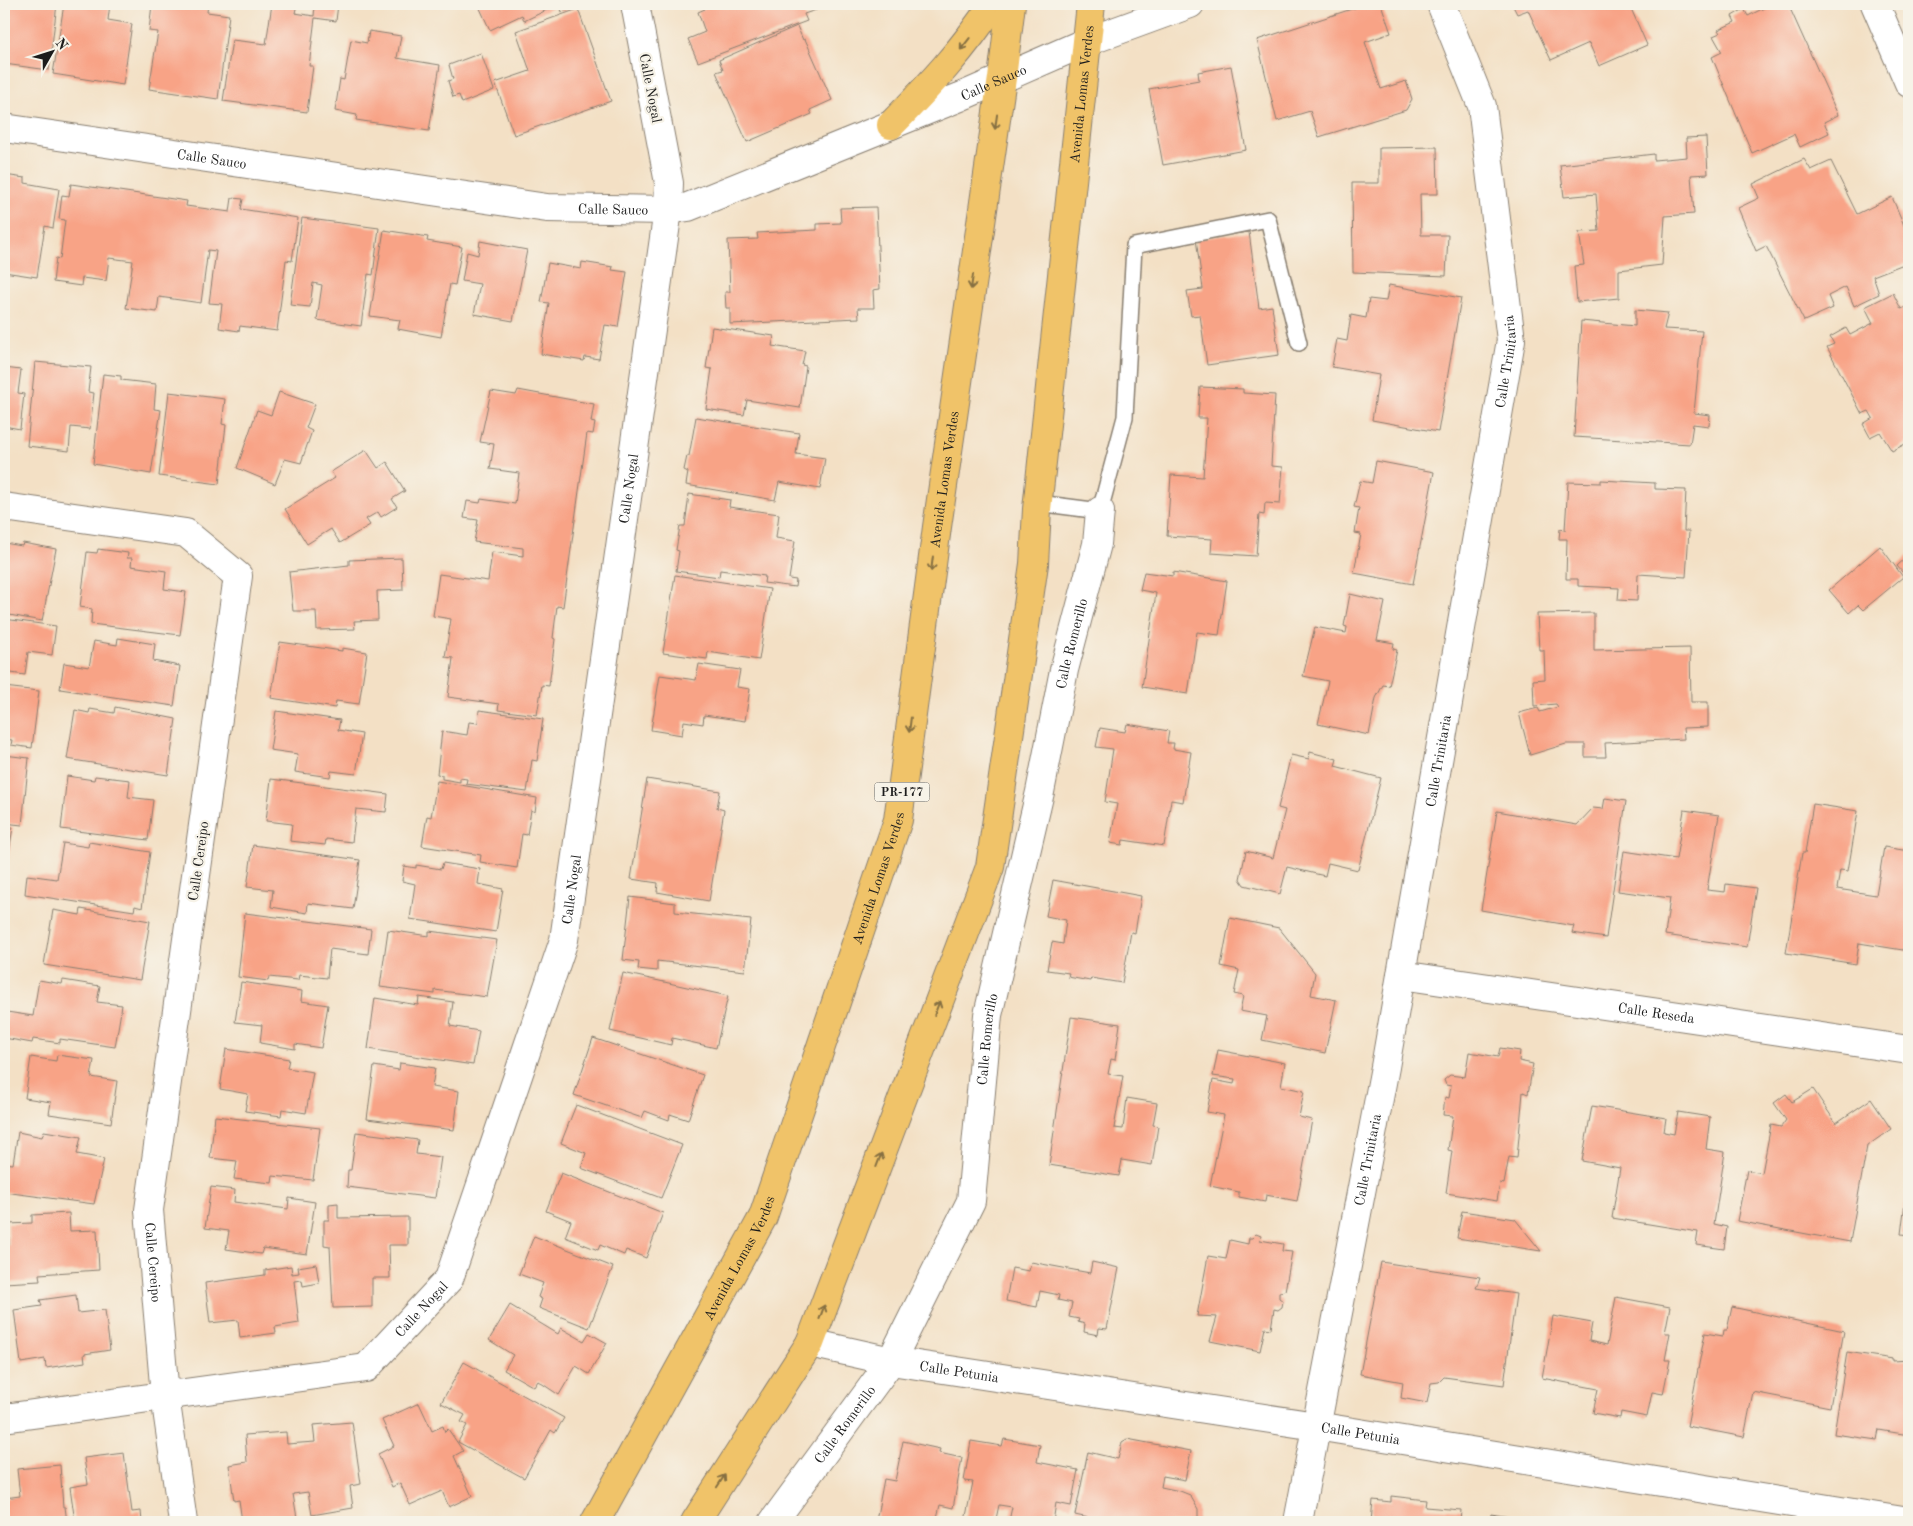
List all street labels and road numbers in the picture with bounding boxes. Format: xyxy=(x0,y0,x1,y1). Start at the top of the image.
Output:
street label: Avenida Lomas Verdes xyxy=(1068,25,1097,164)
street label: Calle Nogal xyxy=(636,52,664,124)
street label: Calle Sauco xyxy=(959,63,1029,104)
street label: Calle Sauco xyxy=(176,148,248,172)
street label: Calle Sauco xyxy=(578,203,648,218)
street label: Calle Trinitaria xyxy=(1493,315,1519,409)
street label: Avenida Lomas Verdes xyxy=(928,410,962,549)
street label: Calle Nogal xyxy=(617,453,641,525)
street label: Calle Romerillo xyxy=(1054,597,1090,690)
street label: Calle Trinitaria xyxy=(1424,714,1454,808)
road number: PR-177 xyxy=(874,782,930,802)
street label: Avenida Lomas Verdes xyxy=(850,812,907,946)
street label: Calle Cereipo xyxy=(186,820,212,902)
street label: Calle Nogal xyxy=(560,854,584,926)
street label: Calle Romerillo xyxy=(976,992,1001,1086)
street label: Calle Reseda xyxy=(1617,1001,1696,1026)
street label: Calle Trinitaria xyxy=(1353,1112,1384,1207)
street label: Avenida Lomas Verdes xyxy=(702,1194,778,1323)
street label: Calle Cereipo xyxy=(142,1222,163,1303)
street label: Calle Nogal xyxy=(393,1279,451,1340)
street label: Calle Petunia xyxy=(918,1359,1000,1385)
street label: Calle Romerillo xyxy=(812,1383,878,1467)
street label: Calle Petunia xyxy=(1320,1421,1401,1448)

